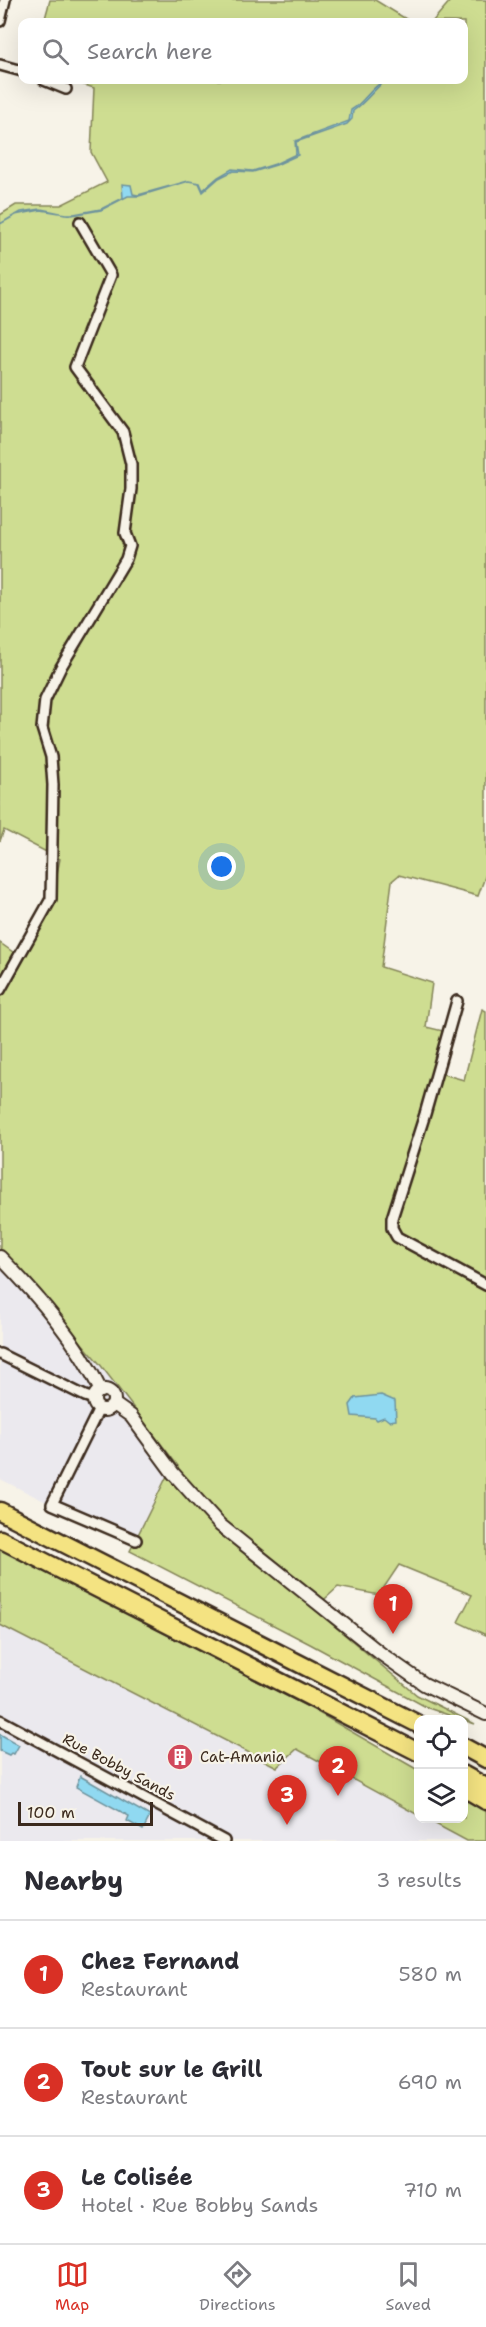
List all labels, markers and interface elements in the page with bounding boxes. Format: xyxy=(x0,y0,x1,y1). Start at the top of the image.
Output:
search box xyxy=(18,18,468,84)
icon: search xyxy=(39,35,72,68)
text: Search here xyxy=(87,37,213,66)
your location xyxy=(207,852,236,881)
pin: 1 xyxy=(374,1584,412,1634)
map controls xyxy=(414,1715,468,1823)
button: locate xyxy=(414,1715,468,1769)
street label: Rue Bobby Sands xyxy=(59,1729,179,1805)
building icon: Cat-Amania xyxy=(165,1742,195,1772)
pin: 2 xyxy=(318,1746,358,1796)
place label: Cat-Amania xyxy=(200,1747,286,1767)
button: layers xyxy=(414,1769,468,1823)
pin: 3 xyxy=(268,1776,306,1825)
scale bar xyxy=(18,1799,153,1826)
text: 100 m xyxy=(27,1802,75,1823)
text: Nearby xyxy=(24,1863,123,1898)
text: 3 results xyxy=(376,1867,462,1893)
text: Chez Fernand xyxy=(81,1947,239,1976)
text: 1 xyxy=(39,1961,48,1987)
text: 580 m xyxy=(399,1961,462,1987)
text: Restaurant xyxy=(81,1976,188,2002)
text: Tout sur le Grill xyxy=(81,2055,262,2084)
text: 2 xyxy=(37,2069,51,2095)
text: 690 m xyxy=(398,2069,462,2095)
text: Restaurant xyxy=(81,2084,188,2110)
text: Le Colisée xyxy=(81,2163,193,2192)
text: 3 xyxy=(37,2177,51,2203)
text: 710 m xyxy=(403,2177,462,2203)
text: Hotel · Rue Bobby Sands xyxy=(81,2192,318,2218)
tab: Map xyxy=(55,2258,89,2315)
tab: Directions xyxy=(199,2258,276,2315)
tab: Saved xyxy=(386,2258,431,2315)

